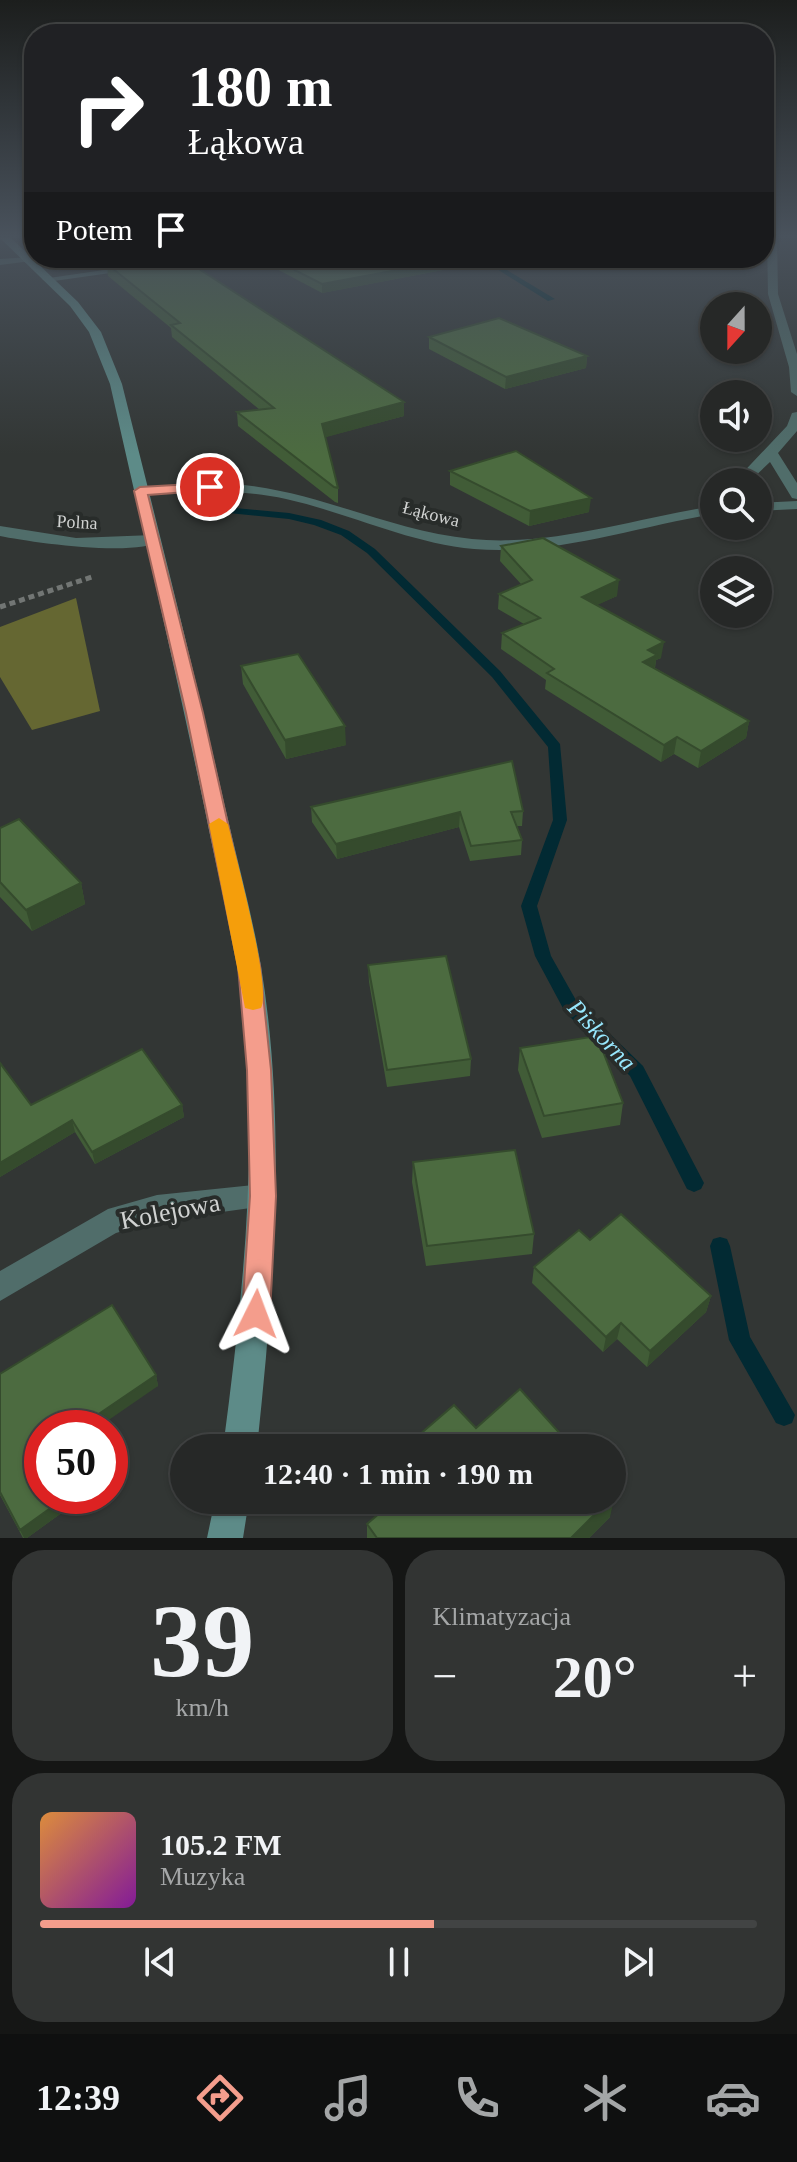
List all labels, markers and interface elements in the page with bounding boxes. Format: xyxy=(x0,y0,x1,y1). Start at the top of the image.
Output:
icon: right xyxy=(56,56,160,160)
text: 180 m xyxy=(188,56,333,118)
text: Łąkowa xyxy=(188,122,304,162)
icon: arrive xyxy=(149,208,193,252)
text: Potem xyxy=(56,213,133,246)
north arrow xyxy=(700,292,772,364)
map controls xyxy=(700,292,772,628)
button: sound xyxy=(700,380,772,452)
pin xyxy=(176,453,244,521)
icon: arrive xyxy=(188,465,232,509)
button: search xyxy=(700,468,772,540)
street label: Łąkowa xyxy=(400,497,462,531)
street label: Polna xyxy=(56,511,98,533)
button: layers xyxy=(700,556,772,628)
water label: Piskorna xyxy=(562,994,641,1076)
street label: Kolejowa xyxy=(118,1188,223,1235)
position arrow xyxy=(214,1272,298,1356)
speed limit sign: 50 xyxy=(24,1410,128,1514)
text: 12:40 · 1 min · 190 m xyxy=(263,1457,533,1490)
text: 39 xyxy=(150,1583,254,1698)
text: Klimatyzacja xyxy=(433,1602,571,1631)
text: 20° xyxy=(553,1644,637,1710)
text: − xyxy=(433,1652,457,1701)
text: + xyxy=(732,1652,757,1701)
text: km/h xyxy=(176,1693,229,1722)
text: 105.2 FM xyxy=(160,1828,282,1861)
text: Muzyka xyxy=(160,1862,245,1891)
icon: previous xyxy=(138,1940,182,1984)
icon: pause xyxy=(377,1940,421,1984)
icon: next xyxy=(616,1940,660,1984)
icon: directions xyxy=(192,2070,248,2126)
icon: music xyxy=(320,2070,376,2126)
icon: phone xyxy=(449,2070,505,2126)
icon: climate xyxy=(577,2070,633,2126)
icon: car xyxy=(705,2070,761,2126)
text: 12:39 xyxy=(36,2078,120,2118)

